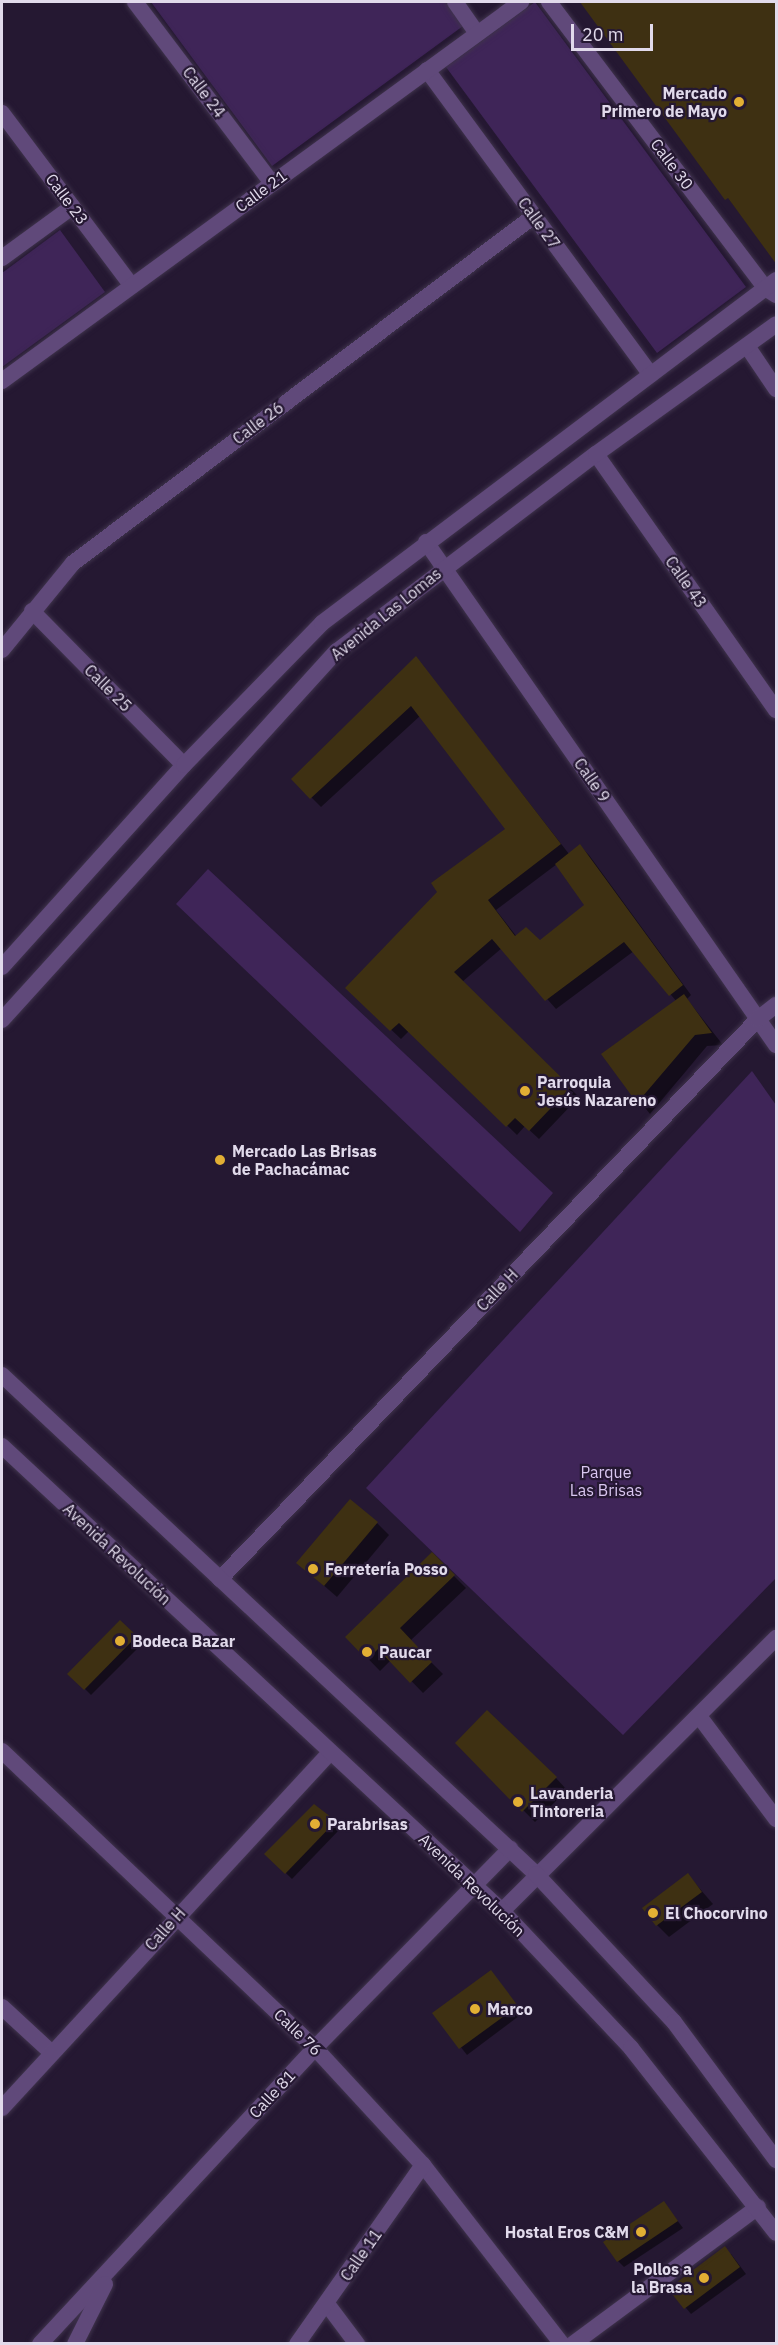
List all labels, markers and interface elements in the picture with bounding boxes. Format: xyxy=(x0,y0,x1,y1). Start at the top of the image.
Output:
scale bar xyxy=(574,12,656,50)
text: 20 m xyxy=(582,23,624,46)
street label: Calle 24 xyxy=(179,63,229,121)
place label: Mercado Primero de Mayo xyxy=(601,83,727,121)
marker: Mercado Primero de Mayo xyxy=(732,95,746,109)
street label: Calle 30 xyxy=(647,135,697,193)
street label: Calle 21 xyxy=(232,166,290,216)
street label: Calle 23 xyxy=(42,170,92,228)
street label: Calle 27 xyxy=(514,194,564,252)
street label: Calle 26 xyxy=(229,398,287,448)
street label: Calle 43 xyxy=(661,552,711,612)
street label: Avenida Las Lomas xyxy=(327,564,445,664)
street label: Calle 25 xyxy=(80,660,136,716)
street label: Calle 9 xyxy=(570,754,614,806)
place label: Parroquia Jesús Nazareno xyxy=(537,1072,656,1110)
marker: Parroquia Jesús Nazareno xyxy=(518,1084,532,1098)
place label: Mercado Las Brisas de Pachacámac xyxy=(232,1141,377,1179)
marker: Mercado Las Brisas de Pachacámac xyxy=(213,1153,227,1167)
street label: Calle H xyxy=(472,1265,522,1315)
park label: Parque Las Brisas xyxy=(570,1462,642,1500)
street label: Avenida Revolución xyxy=(59,1499,175,1609)
place label: Ferretería Posso xyxy=(325,1559,448,1579)
marker: Ferretería Posso xyxy=(306,1562,320,1576)
place label: Bodeca Bazar xyxy=(132,1631,235,1651)
marker: Bodeca Bazar xyxy=(113,1634,127,1648)
place label: Paucar xyxy=(379,1642,432,1662)
marker: Paucar xyxy=(360,1645,374,1659)
place label: Lavanderia Tintoreria xyxy=(530,1783,613,1821)
marker: Lavanderia Tintoreria xyxy=(511,1795,525,1809)
place label: Parabrisas xyxy=(327,1814,408,1834)
marker: Parabrisas xyxy=(308,1817,322,1831)
street label: Avenida Revolución xyxy=(415,1829,529,1941)
place label: El Chocorvino xyxy=(665,1903,768,1923)
street label: Calle H xyxy=(141,1904,189,1954)
marker: El Chocorvino xyxy=(646,1906,660,1920)
place label: Marco xyxy=(487,1999,533,2019)
marker: Marco xyxy=(468,2002,482,2016)
street label: Calle 76 xyxy=(270,2005,326,2059)
street label: Calle 81 xyxy=(245,2066,299,2122)
place label: Hostal Eros C&M xyxy=(505,2222,629,2242)
street label: Calle 11 xyxy=(336,2225,386,2285)
marker: Hostal Eros C&M xyxy=(634,2225,648,2239)
place label: Pollos a la Brasa xyxy=(631,2259,692,2297)
marker: Pollos a la Brasa xyxy=(697,2271,711,2285)

